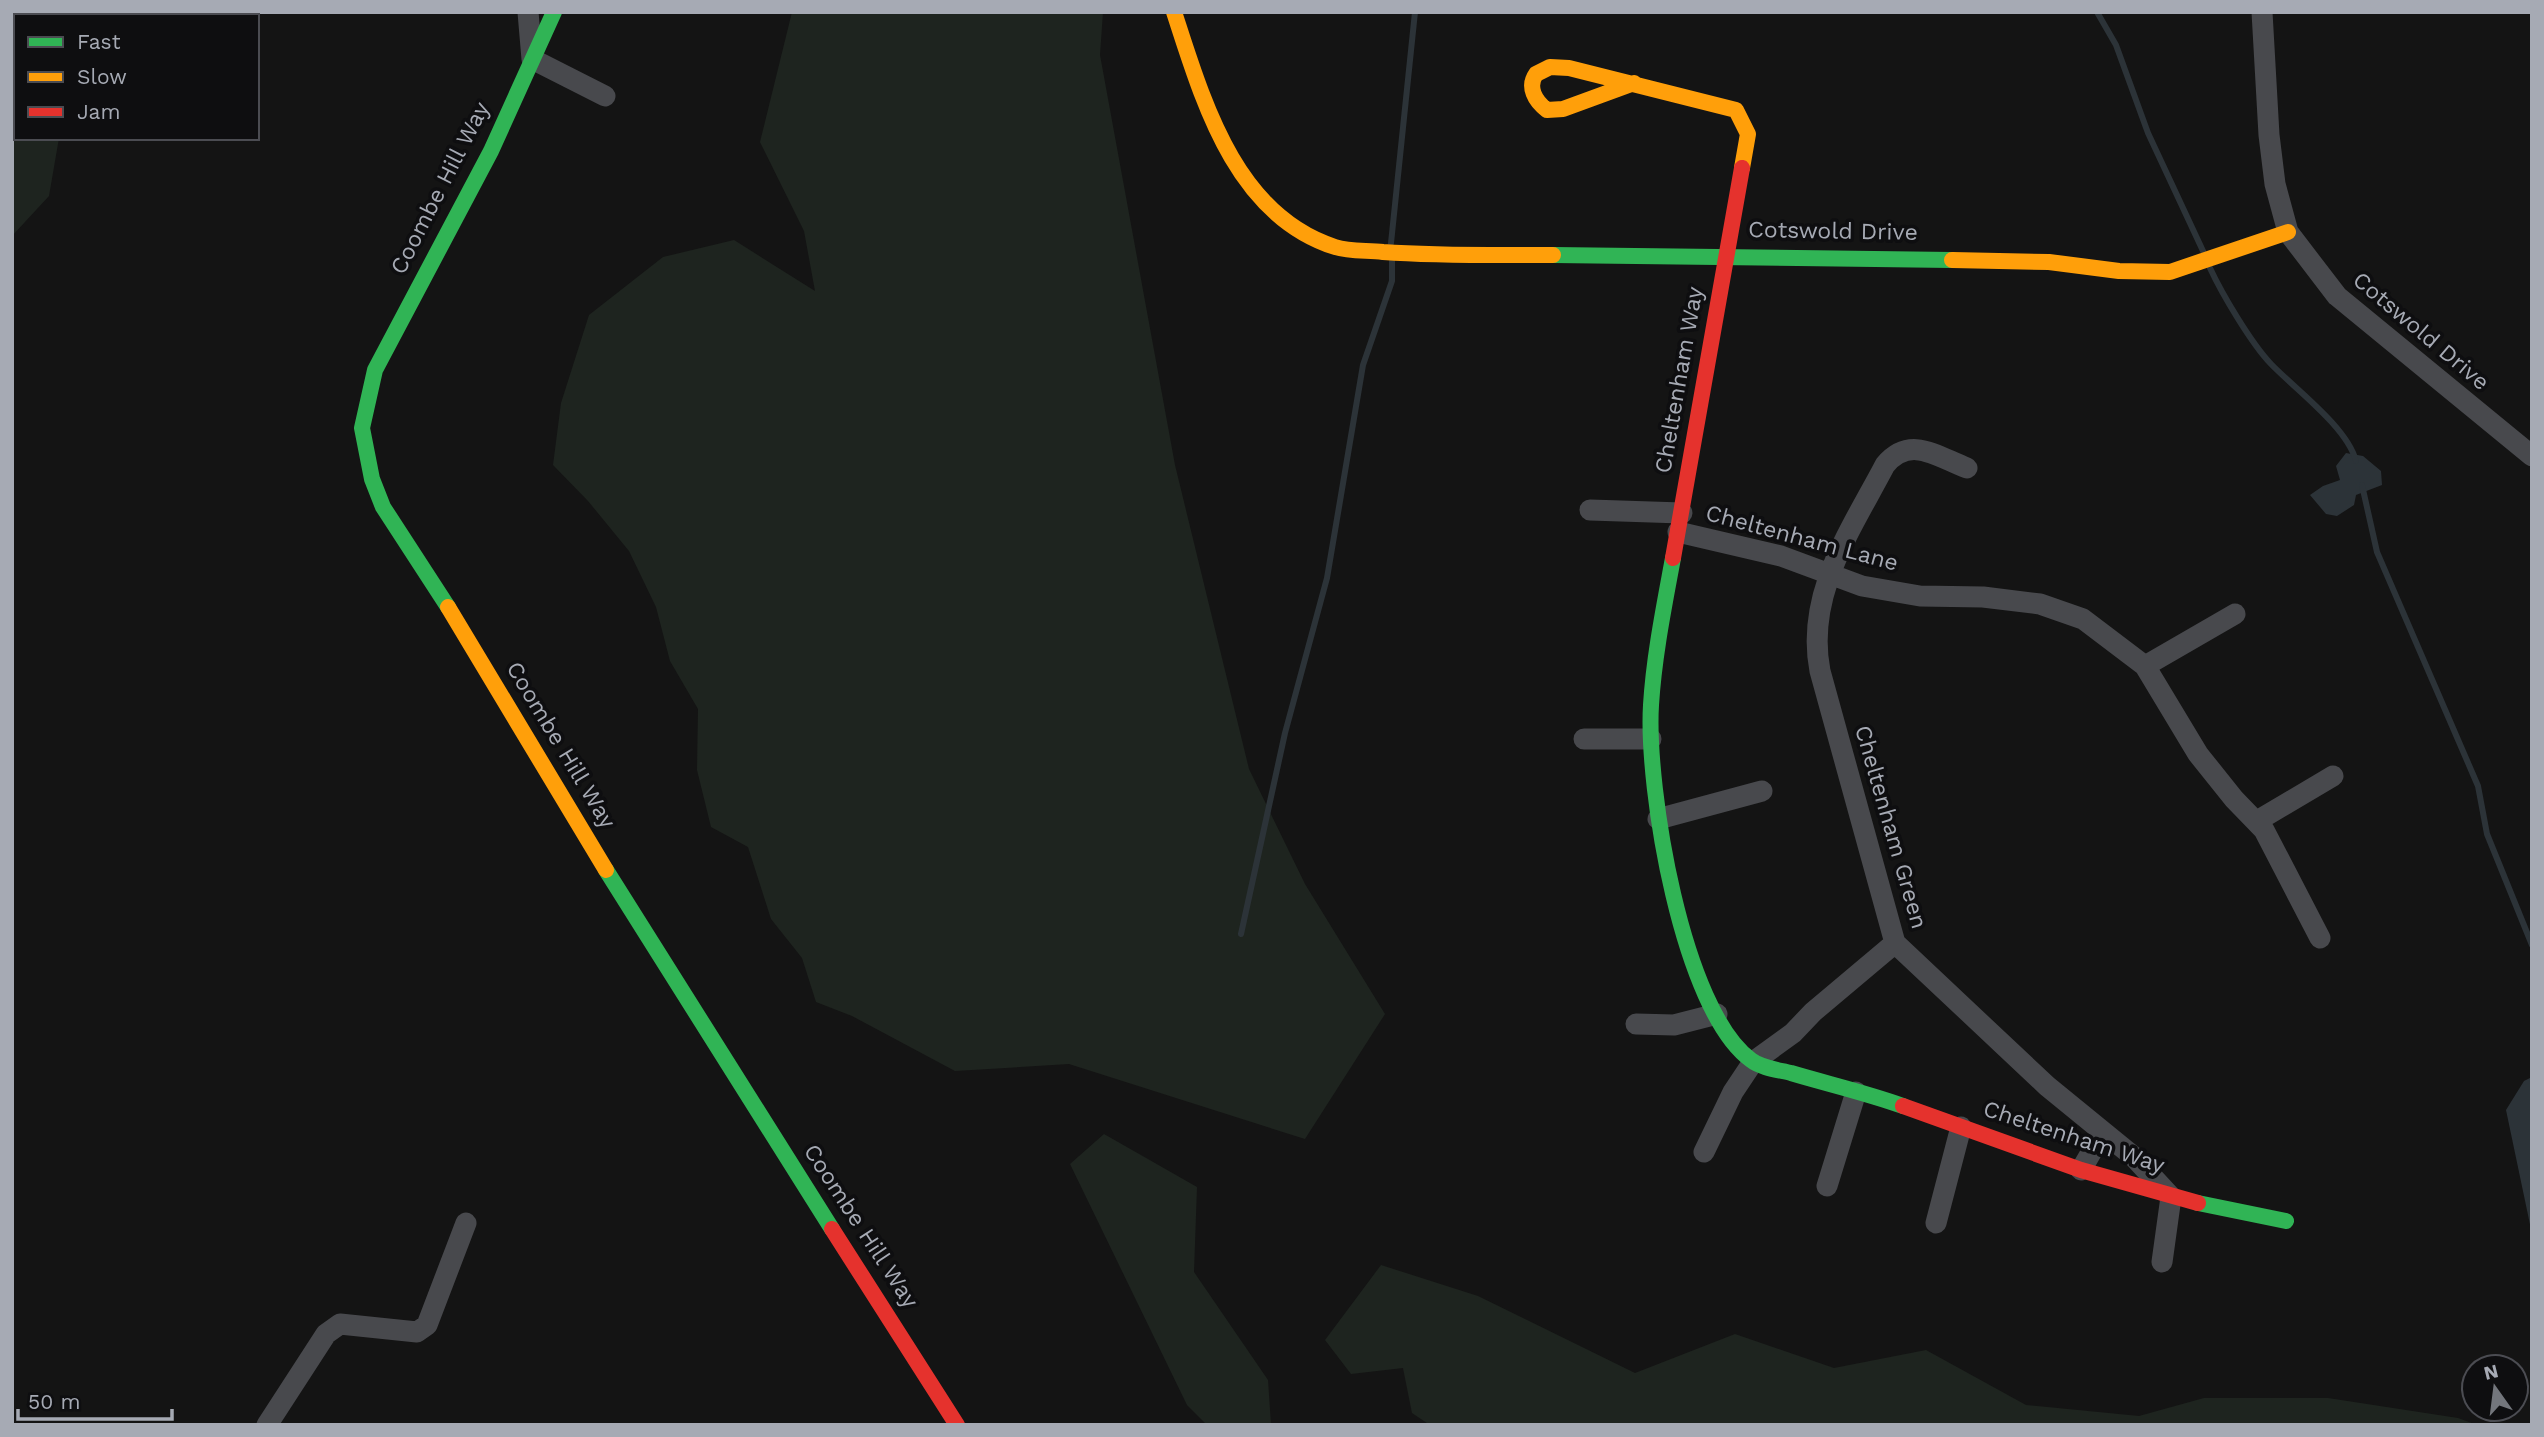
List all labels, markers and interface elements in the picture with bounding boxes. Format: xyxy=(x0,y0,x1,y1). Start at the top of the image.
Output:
legend xyxy=(14,14,259,140)
text: Fast xyxy=(77,29,121,54)
text: Slow xyxy=(77,64,127,89)
street label: Coombe Hill Way xyxy=(385,97,495,279)
text: Jam xyxy=(77,99,120,124)
street label: Cotswold Drive xyxy=(1748,216,1918,246)
street label: Cotswold Drive xyxy=(2347,266,2495,396)
street label: Cheltenham Way xyxy=(1649,285,1709,475)
street label: Cheltenham Lane xyxy=(1703,499,1901,577)
street label: Coombe Hill Way xyxy=(501,657,622,833)
street label: Cheltenham Green xyxy=(1849,722,1933,932)
street label: Cheltenham Way xyxy=(1980,1095,2168,1179)
street label: Coombe Hill Way xyxy=(798,1139,924,1313)
north arrow xyxy=(2460,1353,2530,1423)
text: N xyxy=(2481,1359,2501,1385)
scale bar xyxy=(18,1378,172,1422)
text: 50 m xyxy=(28,1389,80,1414)

